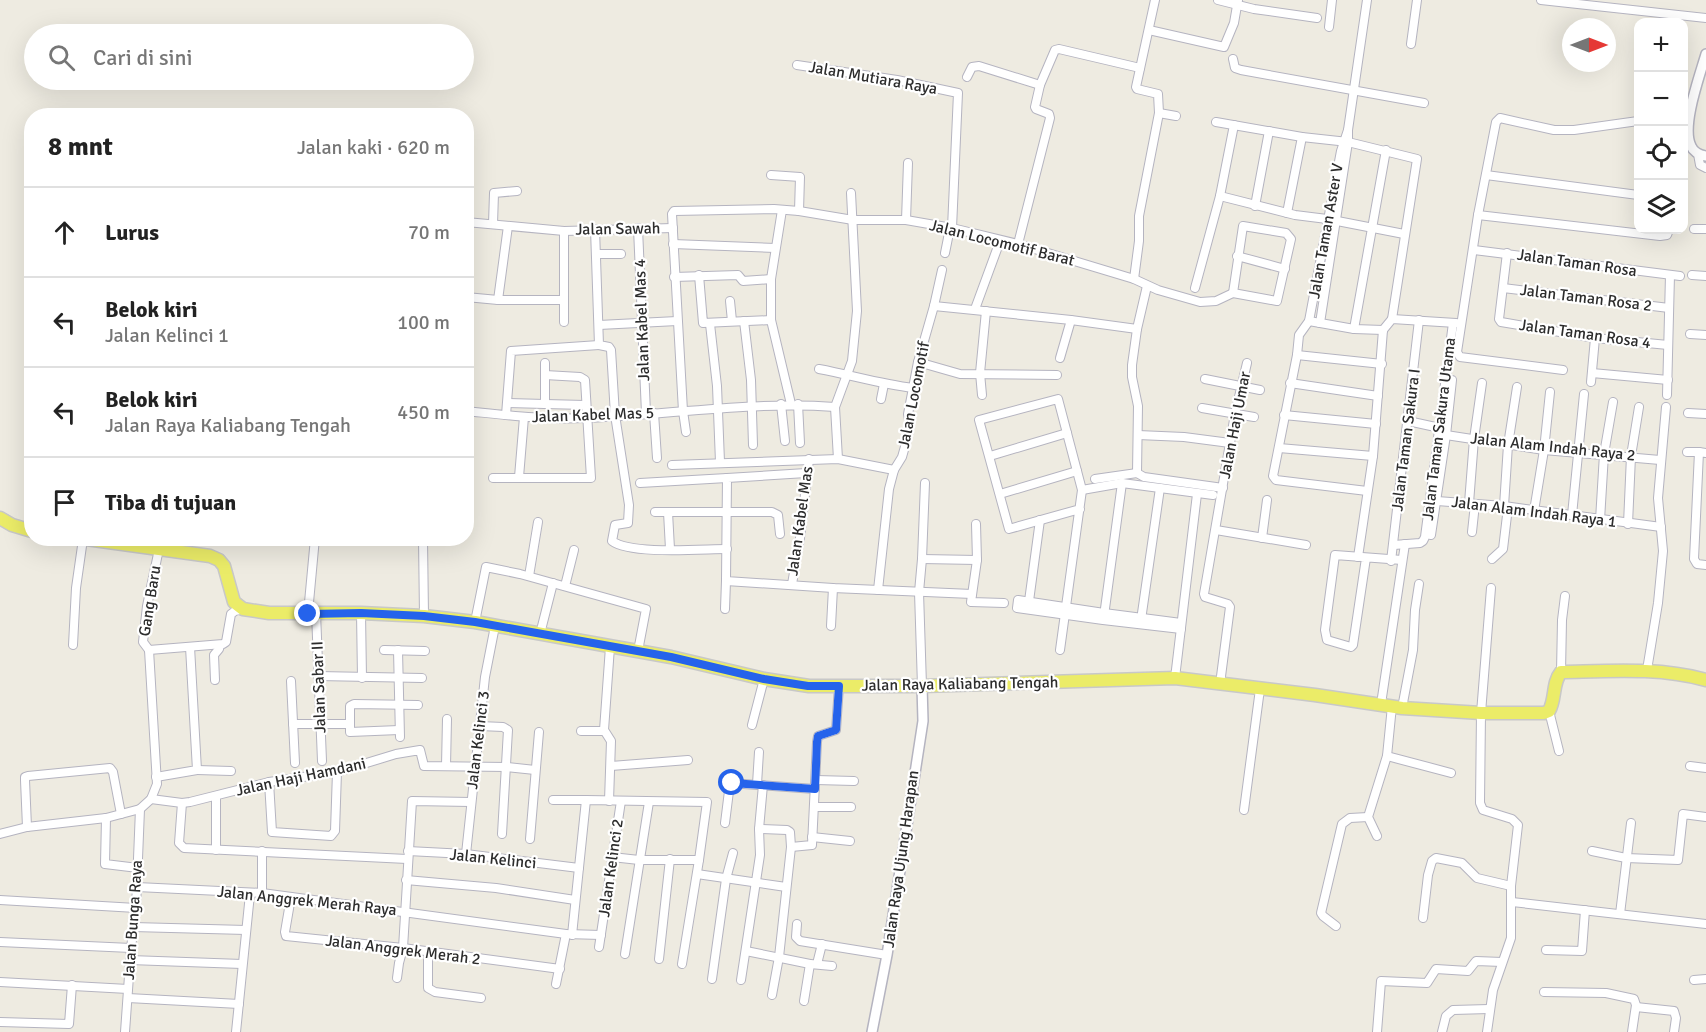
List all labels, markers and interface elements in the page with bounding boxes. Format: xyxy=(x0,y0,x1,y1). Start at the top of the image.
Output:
north arrow xyxy=(1562,18,1616,72)
map controls xyxy=(1634,18,1688,234)
button: + xyxy=(1634,18,1688,72)
search box xyxy=(24,24,474,90)
icon: search xyxy=(45,41,78,74)
text: Cari di sini xyxy=(93,44,193,71)
street label: Jalan Mutiara Raya xyxy=(807,57,939,99)
button: − xyxy=(1634,72,1688,126)
button: locate xyxy=(1634,126,1688,180)
text: 8 mnt xyxy=(48,131,113,163)
text: Jalan kaki · 620 m xyxy=(297,135,450,160)
street label: Jalan Taman Aster V xyxy=(1304,162,1348,300)
button: layers xyxy=(1634,180,1688,234)
street label: Jalan Locomotif Barat xyxy=(927,215,1077,271)
icon: ahead xyxy=(48,216,81,249)
street label: Jalan Sawah xyxy=(575,218,661,240)
text: Lurus xyxy=(105,219,159,246)
text: 70 m xyxy=(408,220,450,245)
street label: Jalan Taman Rosa xyxy=(1516,245,1638,281)
street label: Jalan Kabel Mas 4 xyxy=(630,258,654,382)
street label: Jalan Taman Rosa 2 xyxy=(1519,280,1653,316)
text: Belok kiri xyxy=(105,296,198,323)
icon: left xyxy=(48,306,81,339)
text: 100 m xyxy=(397,310,450,335)
street label: Jalan Taman Rosa 4 xyxy=(1518,315,1653,353)
text: Jalan Kelinci 1 xyxy=(105,323,229,348)
street label: Jalan Taman Sakura Utama xyxy=(1418,336,1460,522)
street label: Jalan Locomotif xyxy=(894,339,934,450)
street label: Jalan Taman Sakura I xyxy=(1387,368,1425,512)
street label: Jalan Haji Umar xyxy=(1215,370,1255,480)
text: Belok kiri xyxy=(105,386,198,413)
icon: left xyxy=(48,396,81,429)
text: 450 m xyxy=(397,400,450,425)
street label: Jalan Kabel Mas 5 xyxy=(531,403,655,427)
text: Jalan Raya Kaliabang Tengah xyxy=(105,413,351,438)
street label: Jalan Alam Indah Raya 2 xyxy=(1469,428,1637,466)
street label: Jalan Kabel Mas xyxy=(782,465,818,577)
icon: arrive xyxy=(48,486,81,519)
text: Tiba di tujuan xyxy=(105,489,236,516)
street label: Jalan Alam Indah Raya 1 xyxy=(1450,492,1618,532)
street label: Gang Baru xyxy=(135,564,165,638)
route end xyxy=(294,600,320,626)
street label: Jalan Sabar II xyxy=(307,641,331,733)
street label: Jalan Raya Kaliabang Tengah xyxy=(861,672,1059,696)
street label: Jalan Kelinci 3 xyxy=(462,690,494,790)
street label: Jalan Haji Hamdani xyxy=(234,753,368,801)
route start xyxy=(718,769,744,795)
street label: Jalan Raya Ujung Harapan xyxy=(879,769,923,949)
street label: Jalan Kelinci 2 xyxy=(594,818,628,918)
street label: Jalan Kelinci xyxy=(449,845,537,873)
street label: Jalan Bunga Raya xyxy=(119,859,147,981)
street label: Jalan Anggrek Merah Raya xyxy=(216,882,398,920)
street label: Jalan Anggrek Merah 2 xyxy=(324,931,482,969)

